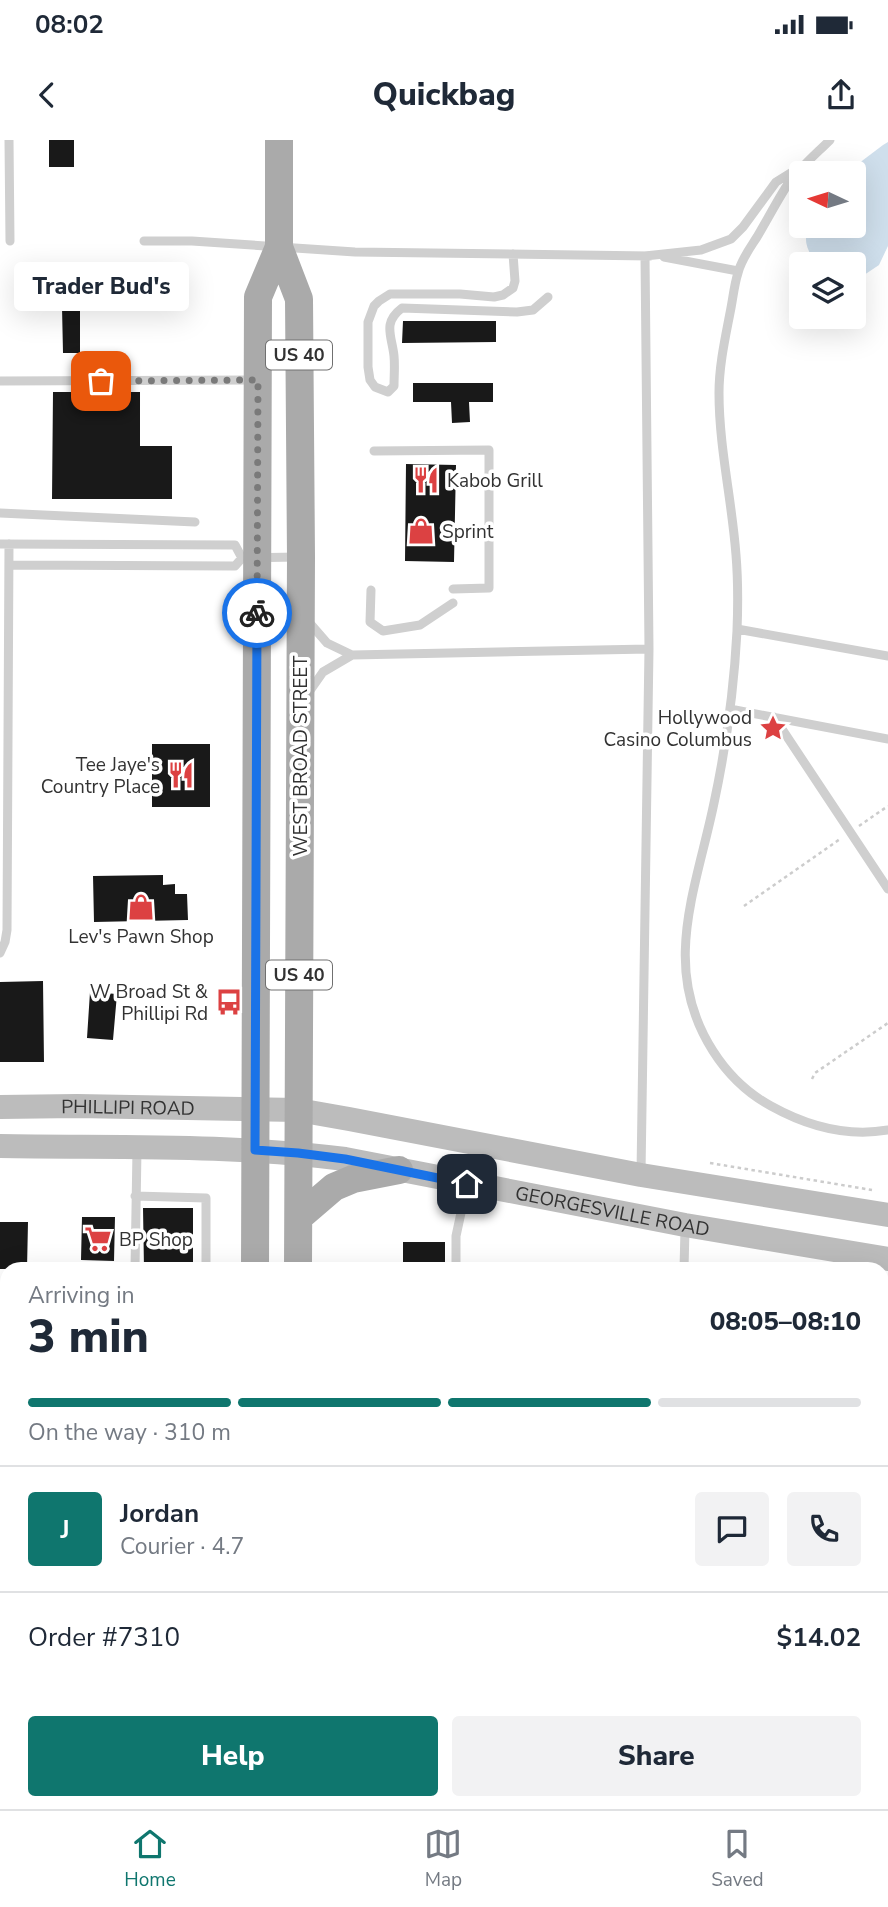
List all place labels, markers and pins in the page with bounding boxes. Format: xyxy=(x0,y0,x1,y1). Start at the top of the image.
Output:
callout: Trader Bud's xyxy=(14,262,188,311)
pin xyxy=(71,351,131,411)
restaurant icon: Kabob Grill xyxy=(411,465,441,495)
place label: Kabob Grill xyxy=(447,468,543,494)
shop icon: Sprint xyxy=(406,516,436,546)
place label: Sprint xyxy=(442,519,494,545)
place label: Hollywood Casino Columbus xyxy=(604,705,752,753)
place icon: Hollywood Casino Columbus xyxy=(758,713,788,743)
place label: Tee Jaye's Country Place xyxy=(41,752,160,800)
restaurant icon: Tee Jaye's Country Place xyxy=(166,760,196,790)
shop icon: Lev's Pawn Shop xyxy=(126,892,156,922)
place label: Lev's Pawn Shop xyxy=(68,924,214,950)
place label: W Broad St & Phillipi Rd xyxy=(90,979,208,1027)
bus stop icon: W Broad St & Phillipi Rd xyxy=(214,987,244,1017)
pin xyxy=(437,1154,497,1214)
supermarket icon: BP Shop xyxy=(83,1224,113,1254)
place label: BP Shop xyxy=(119,1227,193,1253)

